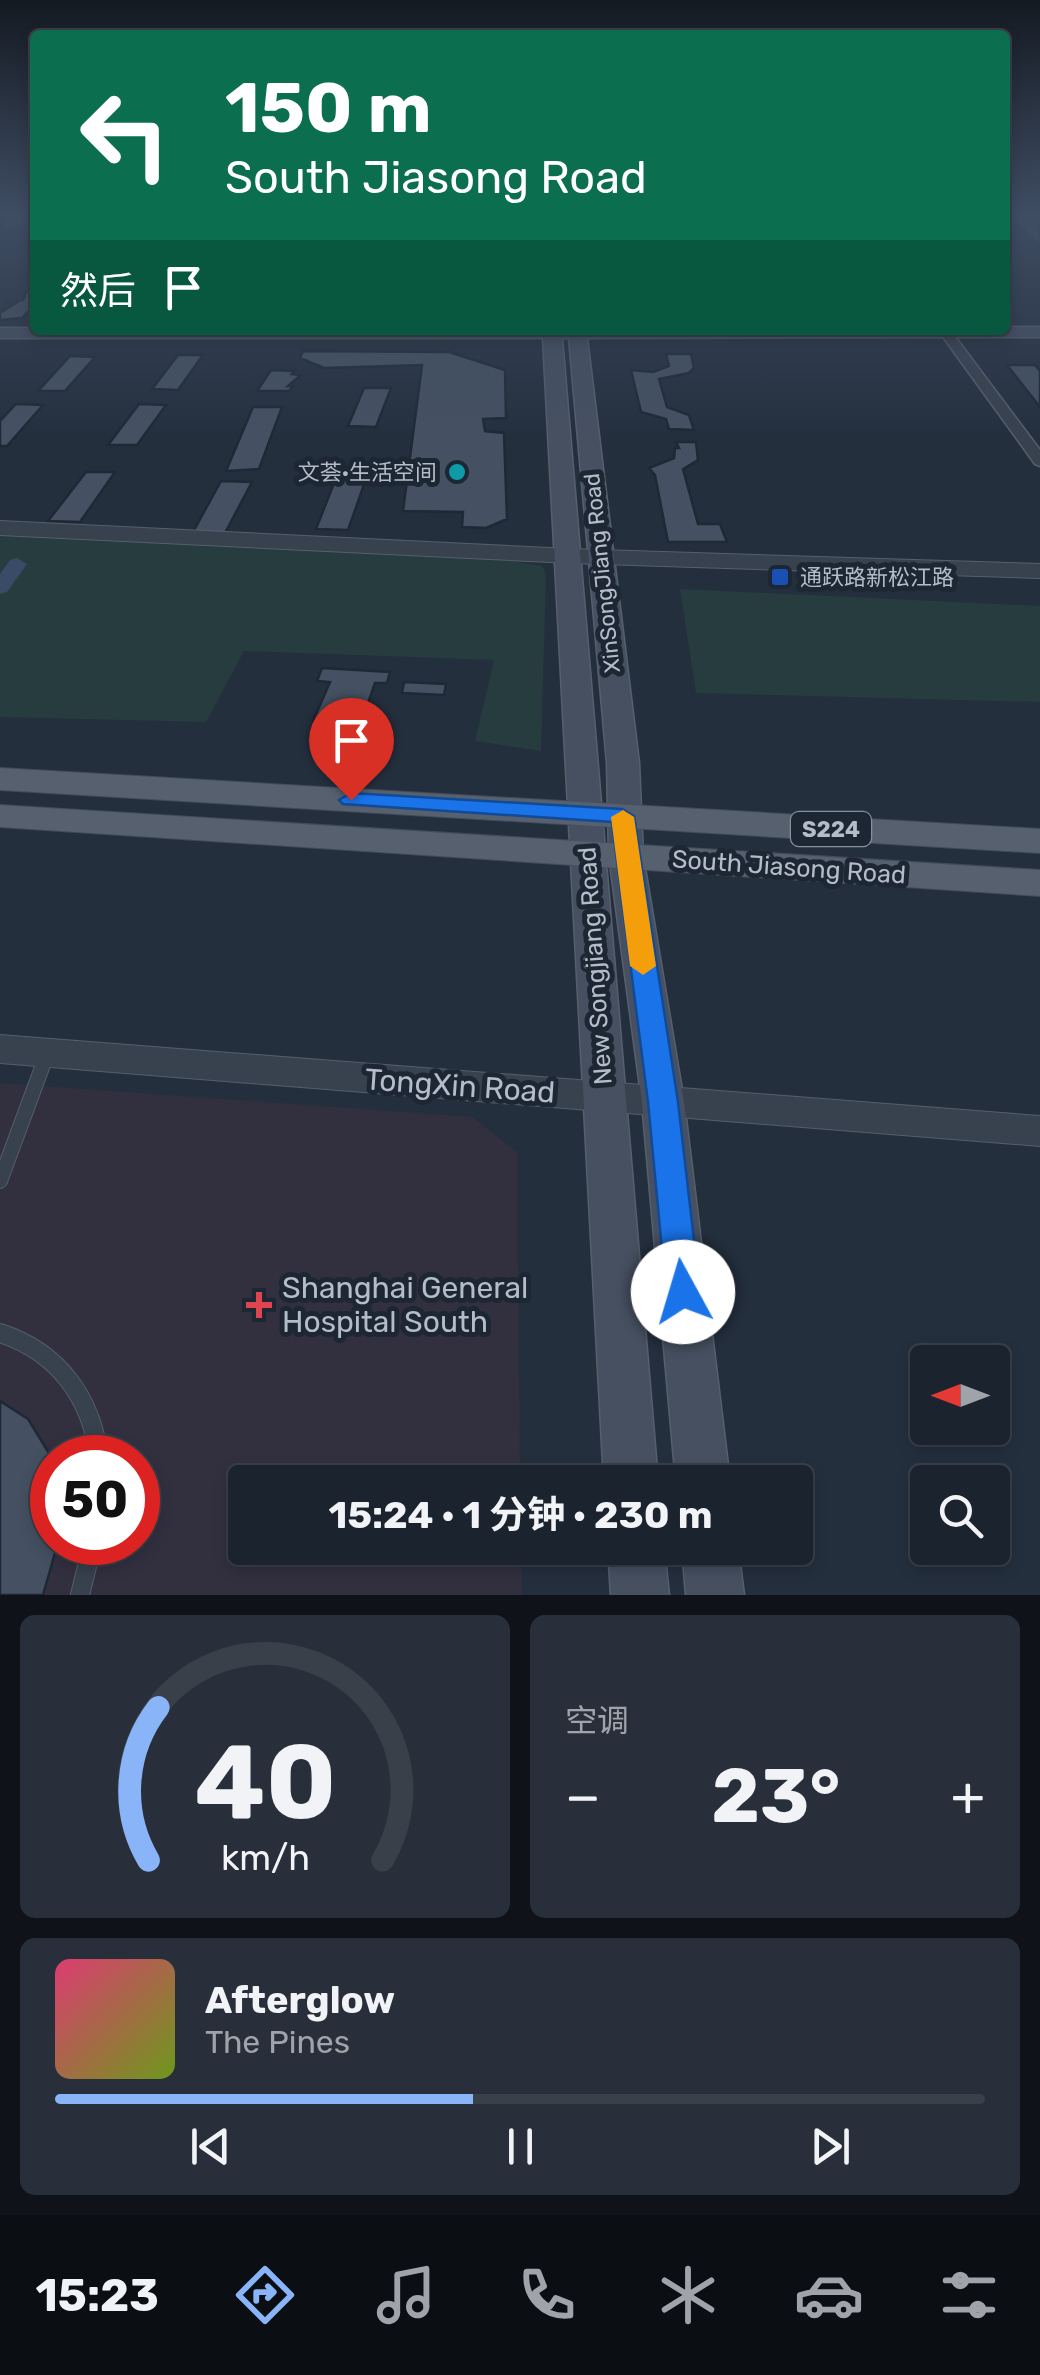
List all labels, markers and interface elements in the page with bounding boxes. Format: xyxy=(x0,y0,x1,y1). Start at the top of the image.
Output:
text: 150 m xyxy=(225,67,432,150)
icon: left xyxy=(60,70,190,200)
text: South Jiasong Road xyxy=(225,151,647,204)
icon: arrive xyxy=(156,260,211,315)
text: 然后 xyxy=(60,268,136,314)
place label: 文荟·生活空间 xyxy=(298,459,437,486)
marker: 文荟·生活空间 xyxy=(446,461,468,483)
street label: XinSongJiang Road xyxy=(578,472,626,674)
place label: 通跃路新松江路 xyxy=(800,564,954,591)
marker: 通跃路新松江路 xyxy=(769,566,791,588)
pin xyxy=(309,698,394,801)
icon: arrive xyxy=(324,713,379,768)
road number: S224 xyxy=(791,812,871,846)
street label: South Jiasong Road xyxy=(671,844,907,890)
street label: New Songjiang Road xyxy=(572,846,618,1086)
street label: TongXin Road xyxy=(364,1061,556,1111)
position arrow xyxy=(631,1240,735,1344)
place label: Shanghai General Hospital South xyxy=(282,1270,528,1340)
marker: Shanghai General Hospital South xyxy=(246,1292,272,1318)
north arrow xyxy=(910,1345,1010,1445)
map controls xyxy=(910,1345,1010,1565)
speed limit sign: 50 xyxy=(30,1435,160,1565)
button: search xyxy=(910,1465,1010,1565)
text: 15:24 · 1 分钟 · 230 m xyxy=(329,1492,712,1538)
text: 空调 xyxy=(565,1702,629,1740)
text: 40 xyxy=(194,1721,336,1844)
text: 23° xyxy=(711,1752,840,1841)
text: − xyxy=(565,1764,601,1829)
text: + xyxy=(951,1764,985,1829)
text: km/h xyxy=(220,1837,310,1879)
text: Afterglow xyxy=(205,1977,395,2023)
text: The Pines xyxy=(205,2023,350,2061)
icon: previous xyxy=(183,2119,238,2174)
icon: pause xyxy=(493,2119,548,2174)
icon: next xyxy=(803,2119,858,2174)
icon: directions xyxy=(230,2260,300,2330)
icon: music xyxy=(371,2260,441,2330)
icon: phone xyxy=(512,2260,582,2330)
icon: climate xyxy=(653,2260,723,2330)
icon: car xyxy=(794,2260,864,2330)
icon: filters xyxy=(934,2260,1004,2330)
text: 15:23 xyxy=(35,2269,159,2322)

